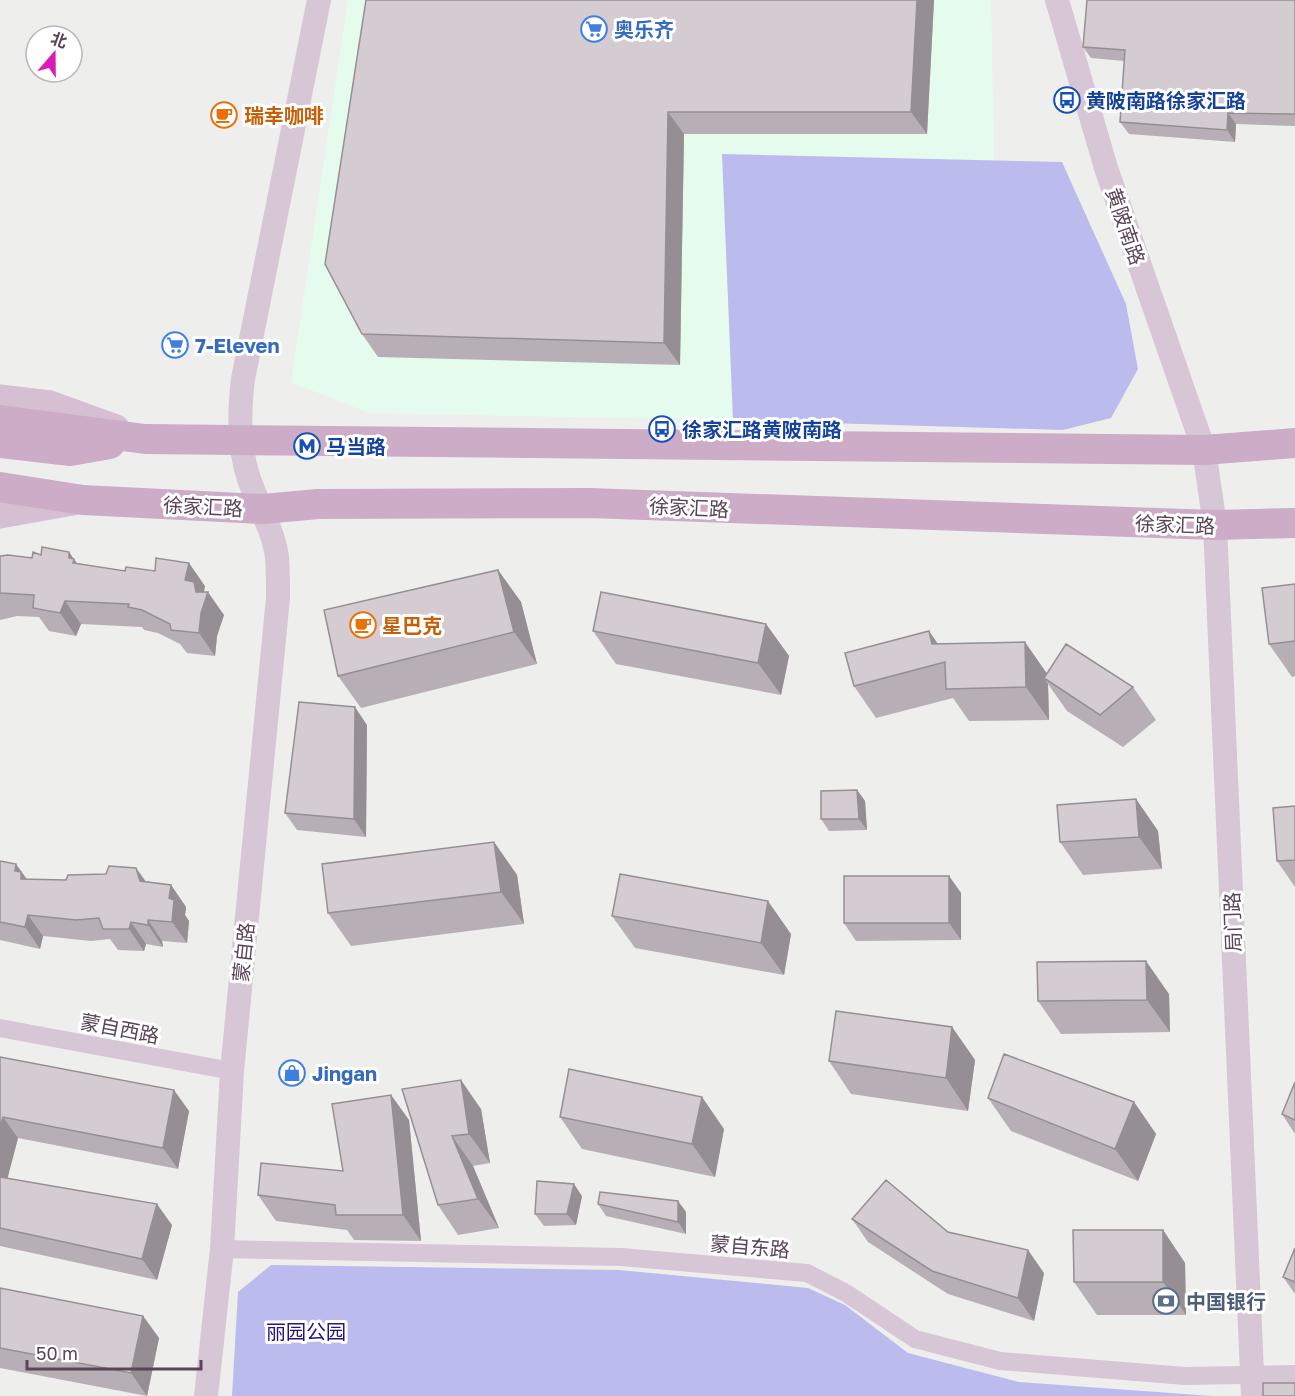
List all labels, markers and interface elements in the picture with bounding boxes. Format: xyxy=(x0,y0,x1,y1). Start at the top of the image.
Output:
supermarket icon: 奥乐齐 xyxy=(579,14,609,44)
place label: 奥乐齐 xyxy=(614,17,674,41)
north arrow xyxy=(24,24,84,84)
text: 北 xyxy=(48,28,70,52)
bus stop icon: 黄陂南路徐家汇路 xyxy=(1052,85,1082,115)
place label: 黄陂南路徐家汇路 xyxy=(1086,88,1246,112)
cafe icon: 瑞幸咖啡 xyxy=(209,100,239,130)
place label: 瑞幸咖啡 xyxy=(244,103,324,127)
street label: 黄陂南路 xyxy=(1102,184,1150,268)
supermarket icon: 7-Eleven xyxy=(160,330,190,360)
place label: 7-Eleven xyxy=(195,333,279,357)
bus stop icon: 徐家汇路黄陂南路 xyxy=(647,414,677,444)
place label: 徐家汇路黄陂南路 xyxy=(682,417,842,441)
metro station icon: 马当路 xyxy=(292,431,322,461)
place label: 马当路 xyxy=(326,434,386,458)
street label: 徐家汇路 xyxy=(162,492,244,520)
street label: 徐家汇路 xyxy=(648,493,730,521)
street label: 徐家汇路 xyxy=(1135,511,1215,537)
cafe icon: 星巴克 xyxy=(348,610,378,640)
place label: 星巴克 xyxy=(382,613,442,637)
street label: 局门路 xyxy=(1219,892,1245,952)
street label: 蒙自路 xyxy=(228,921,258,983)
street label: 蒙自西路 xyxy=(78,1009,162,1047)
shop icon: Jingan xyxy=(277,1058,307,1088)
place label: Jingan xyxy=(312,1061,377,1085)
street label: 蒙自东路 xyxy=(709,1231,791,1261)
bank icon: 中国银行 xyxy=(1151,1286,1181,1316)
place label: 中国银行 xyxy=(1186,1289,1266,1313)
park label: 丽园公园 xyxy=(266,1319,346,1343)
scale bar xyxy=(27,1333,201,1371)
text: 50 m xyxy=(36,1342,78,1364)

